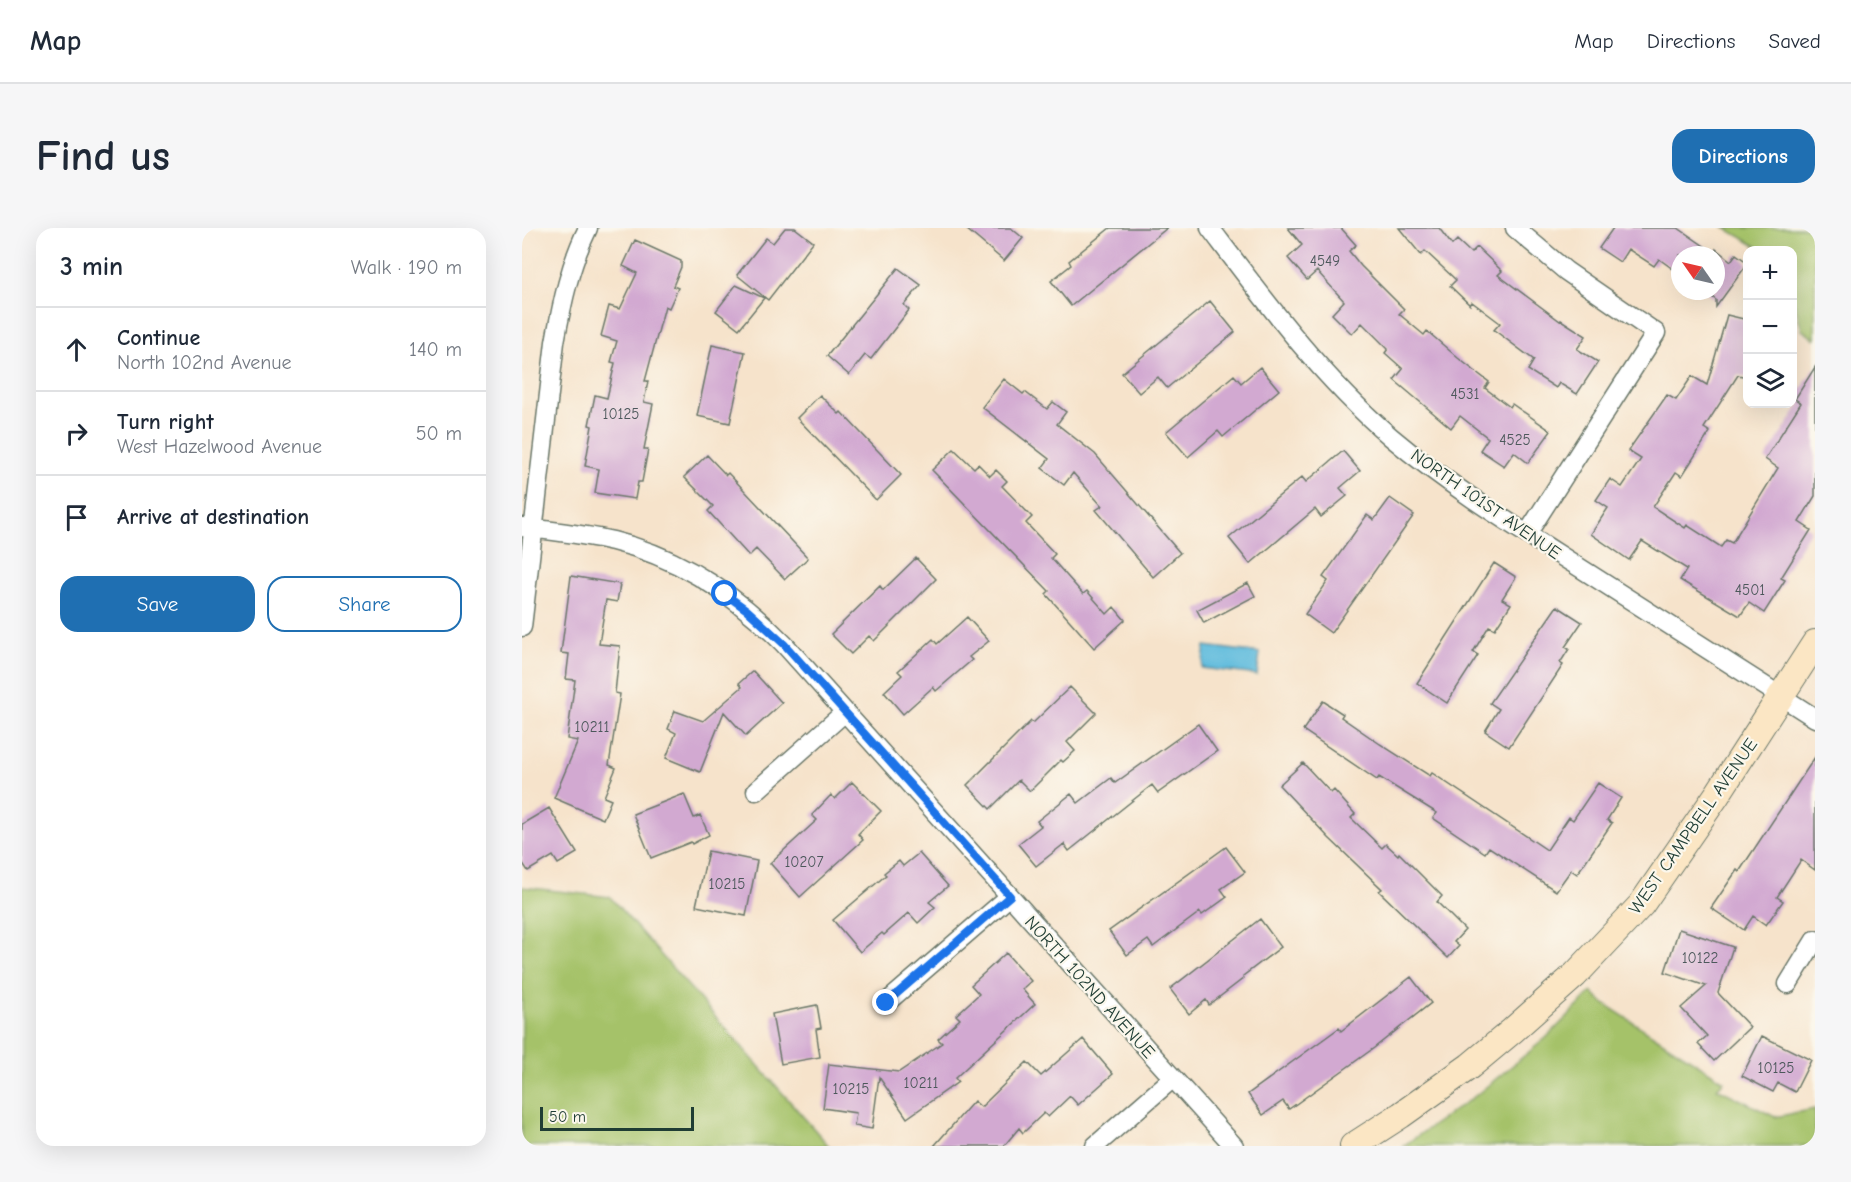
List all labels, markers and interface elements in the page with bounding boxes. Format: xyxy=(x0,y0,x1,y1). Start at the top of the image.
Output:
text: Map xyxy=(30,25,81,57)
text: Map xyxy=(1574,29,1614,53)
text: Directions xyxy=(1647,29,1736,53)
text: Saved xyxy=(1769,29,1821,53)
button: Directions xyxy=(1672,129,1815,183)
text: Find us xyxy=(36,132,170,181)
north arrow xyxy=(1671,246,1725,300)
map controls xyxy=(1743,246,1797,408)
button: + xyxy=(1743,246,1797,300)
text: 3 min xyxy=(60,252,123,282)
house number: 4549 xyxy=(1310,252,1340,270)
text: Walk · 190 m xyxy=(351,256,462,279)
button: − xyxy=(1743,300,1797,354)
text: Continue xyxy=(117,325,200,351)
icon: ahead xyxy=(60,333,93,366)
text: 140 m xyxy=(409,338,462,361)
text: North 102nd Avenue xyxy=(117,351,292,374)
button: layers xyxy=(1743,354,1797,408)
house number: 4531 xyxy=(1451,385,1480,403)
house number: 10125 xyxy=(603,405,640,423)
text: Turn right xyxy=(117,409,214,435)
icon: right xyxy=(60,417,93,450)
text: 50 m xyxy=(416,422,462,445)
house number: 4525 xyxy=(1499,431,1531,449)
text: West Hazelwood Avenue xyxy=(117,435,322,458)
street label: NORTH 101ST AVENUE xyxy=(1407,445,1565,564)
icon: arrive xyxy=(60,501,93,534)
text: Arrive at destination xyxy=(117,504,309,530)
button: Save xyxy=(60,576,255,632)
button: Share xyxy=(267,576,462,632)
route start xyxy=(711,580,737,606)
house number: 4501 xyxy=(1735,581,1765,599)
house number: 10211 xyxy=(575,718,609,736)
street label: WEST CAMPBELL AVENUE xyxy=(1625,734,1762,918)
house number: 10207 xyxy=(784,853,824,871)
house number: 10215 xyxy=(709,875,746,893)
street label: NORTH 102ND AVENUE xyxy=(1020,912,1159,1063)
house number: 10122 xyxy=(1682,949,1718,967)
route end xyxy=(872,989,898,1015)
house number: 10125 xyxy=(1758,1059,1795,1077)
house number: 10211 xyxy=(904,1074,938,1092)
house number: 10215 xyxy=(833,1080,870,1098)
scale bar xyxy=(540,1104,694,1132)
text: 50 m xyxy=(549,1108,586,1126)

